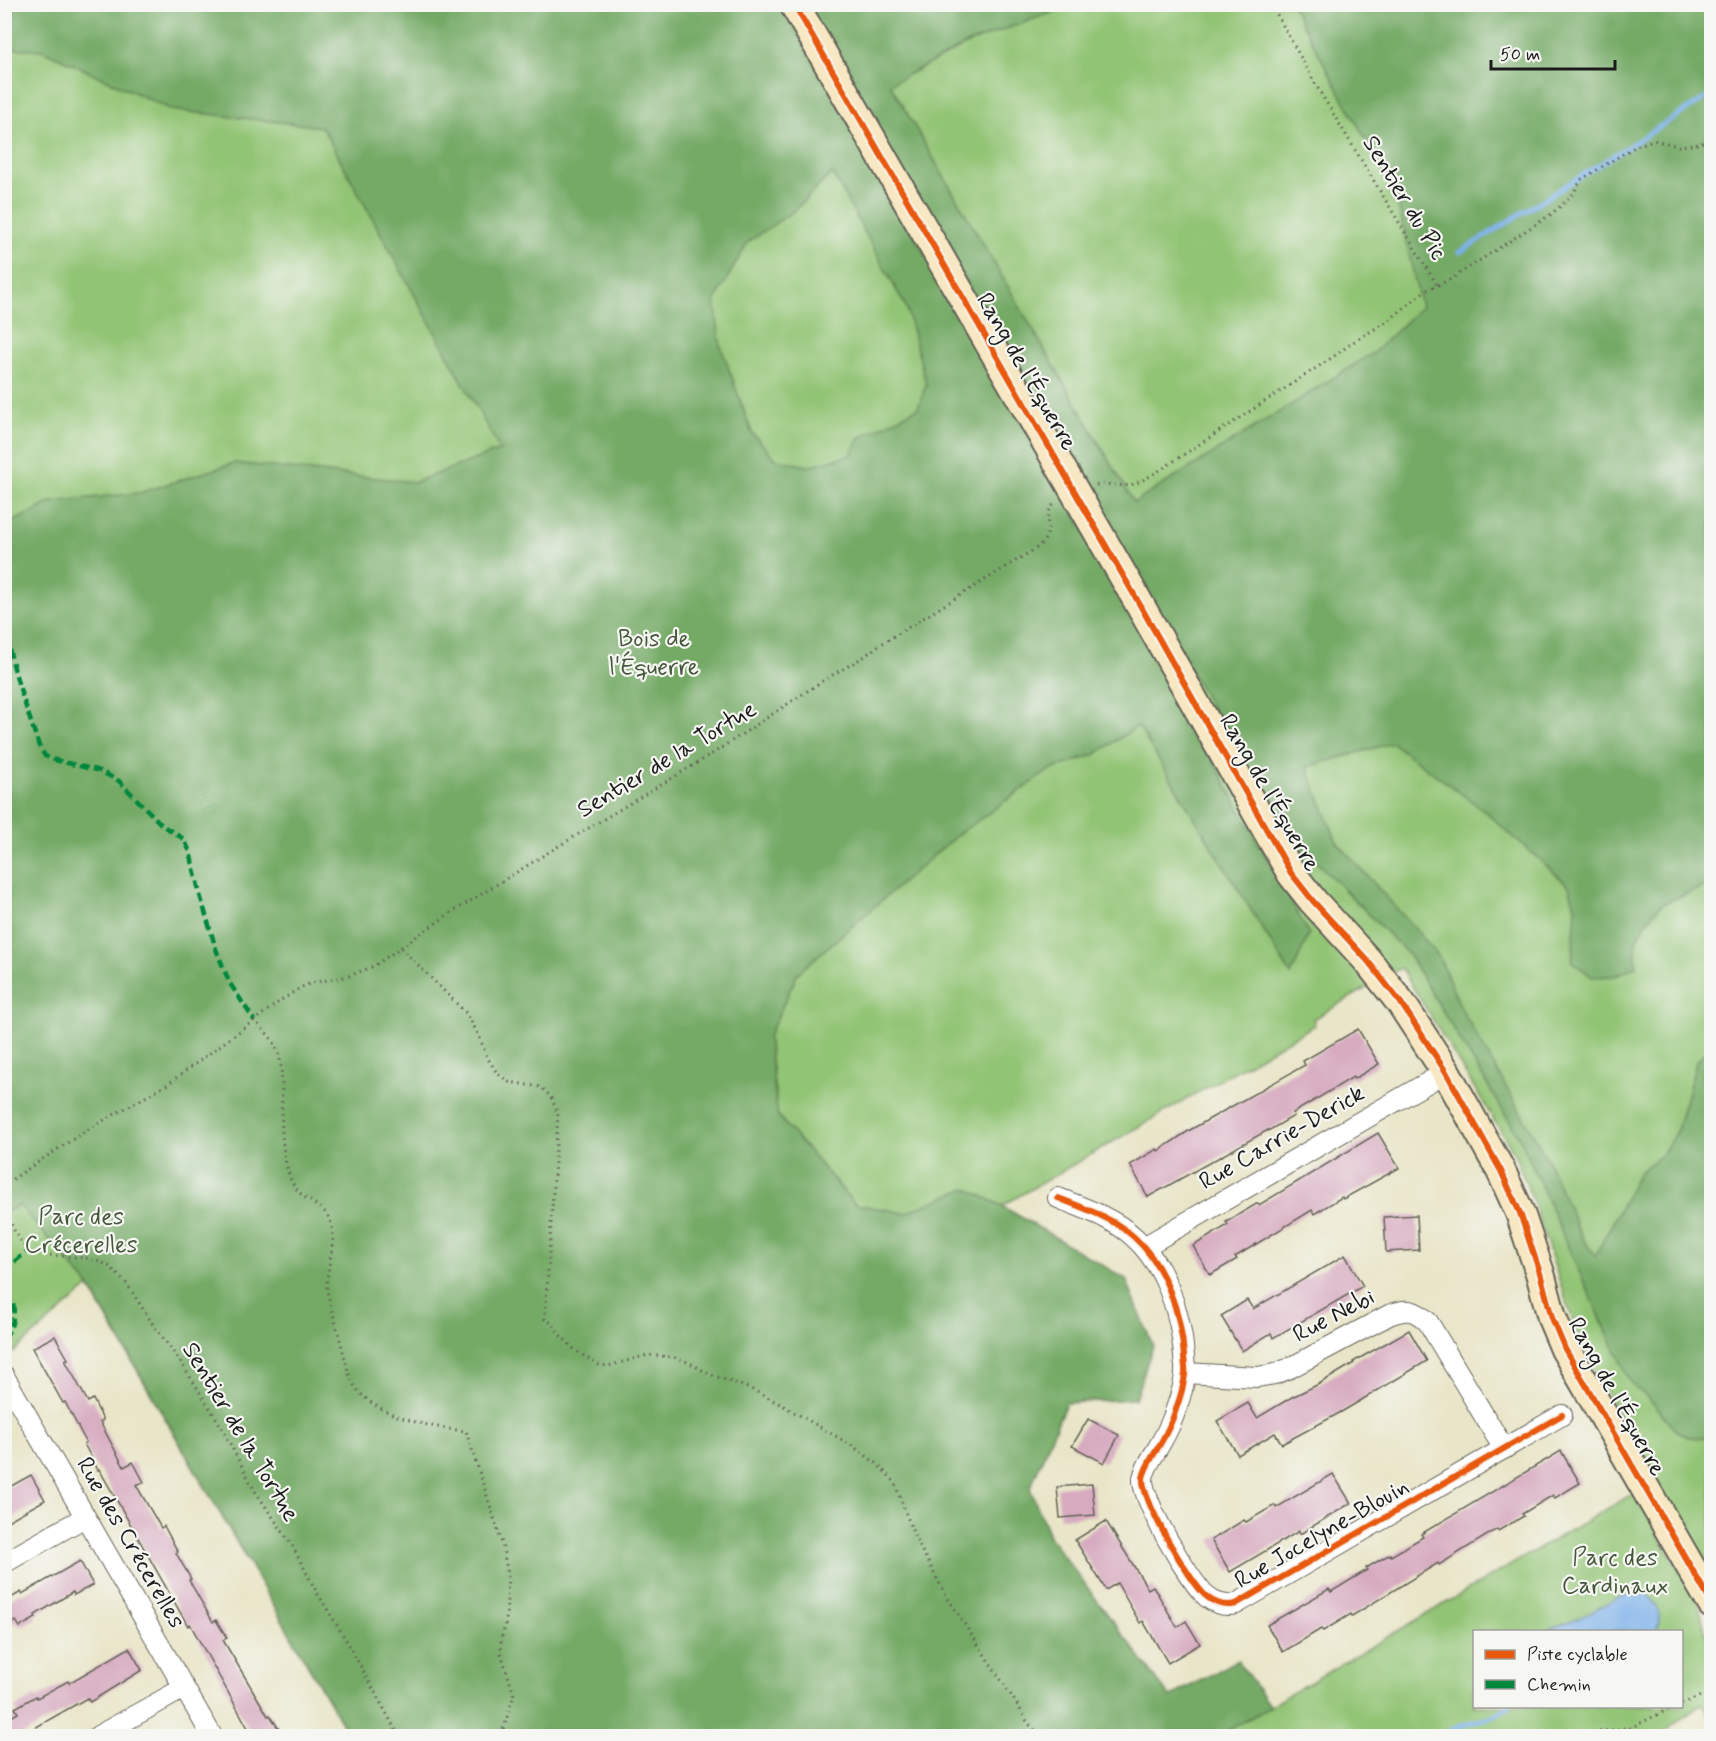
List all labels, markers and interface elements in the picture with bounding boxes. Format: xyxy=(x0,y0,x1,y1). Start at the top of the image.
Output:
scale bar xyxy=(1491,33,1616,71)
text: 50 m xyxy=(1500,43,1540,67)
street label: Sentier du Pic xyxy=(1355,130,1453,266)
street label: Rang de l'Équerre xyxy=(967,287,1085,457)
park label: Bois de l'Équerre xyxy=(609,624,699,683)
street label: Sentier de la Tortue xyxy=(572,694,763,826)
street label: Rang de l'Équerre xyxy=(1210,708,1328,878)
street label: Rue Carrie-Derick xyxy=(1194,1078,1370,1198)
park label: Parc des Crécerelles xyxy=(25,1202,138,1261)
street label: Rue Nebi xyxy=(1288,1282,1380,1350)
street label: Rang de l'Équerre xyxy=(1558,1311,1674,1483)
street label: Sentier de la Tortue xyxy=(174,1337,306,1528)
street label: Rue des Crécerelles xyxy=(68,1452,192,1635)
street label: Rue Jocelyne-Blouin xyxy=(1229,1472,1415,1596)
park label: Parc des Cardinaux xyxy=(1562,1543,1668,1602)
legend xyxy=(1473,1630,1683,1708)
text: Piste cyclable xyxy=(1527,1643,1628,1667)
text: Chemin xyxy=(1527,1673,1591,1697)

